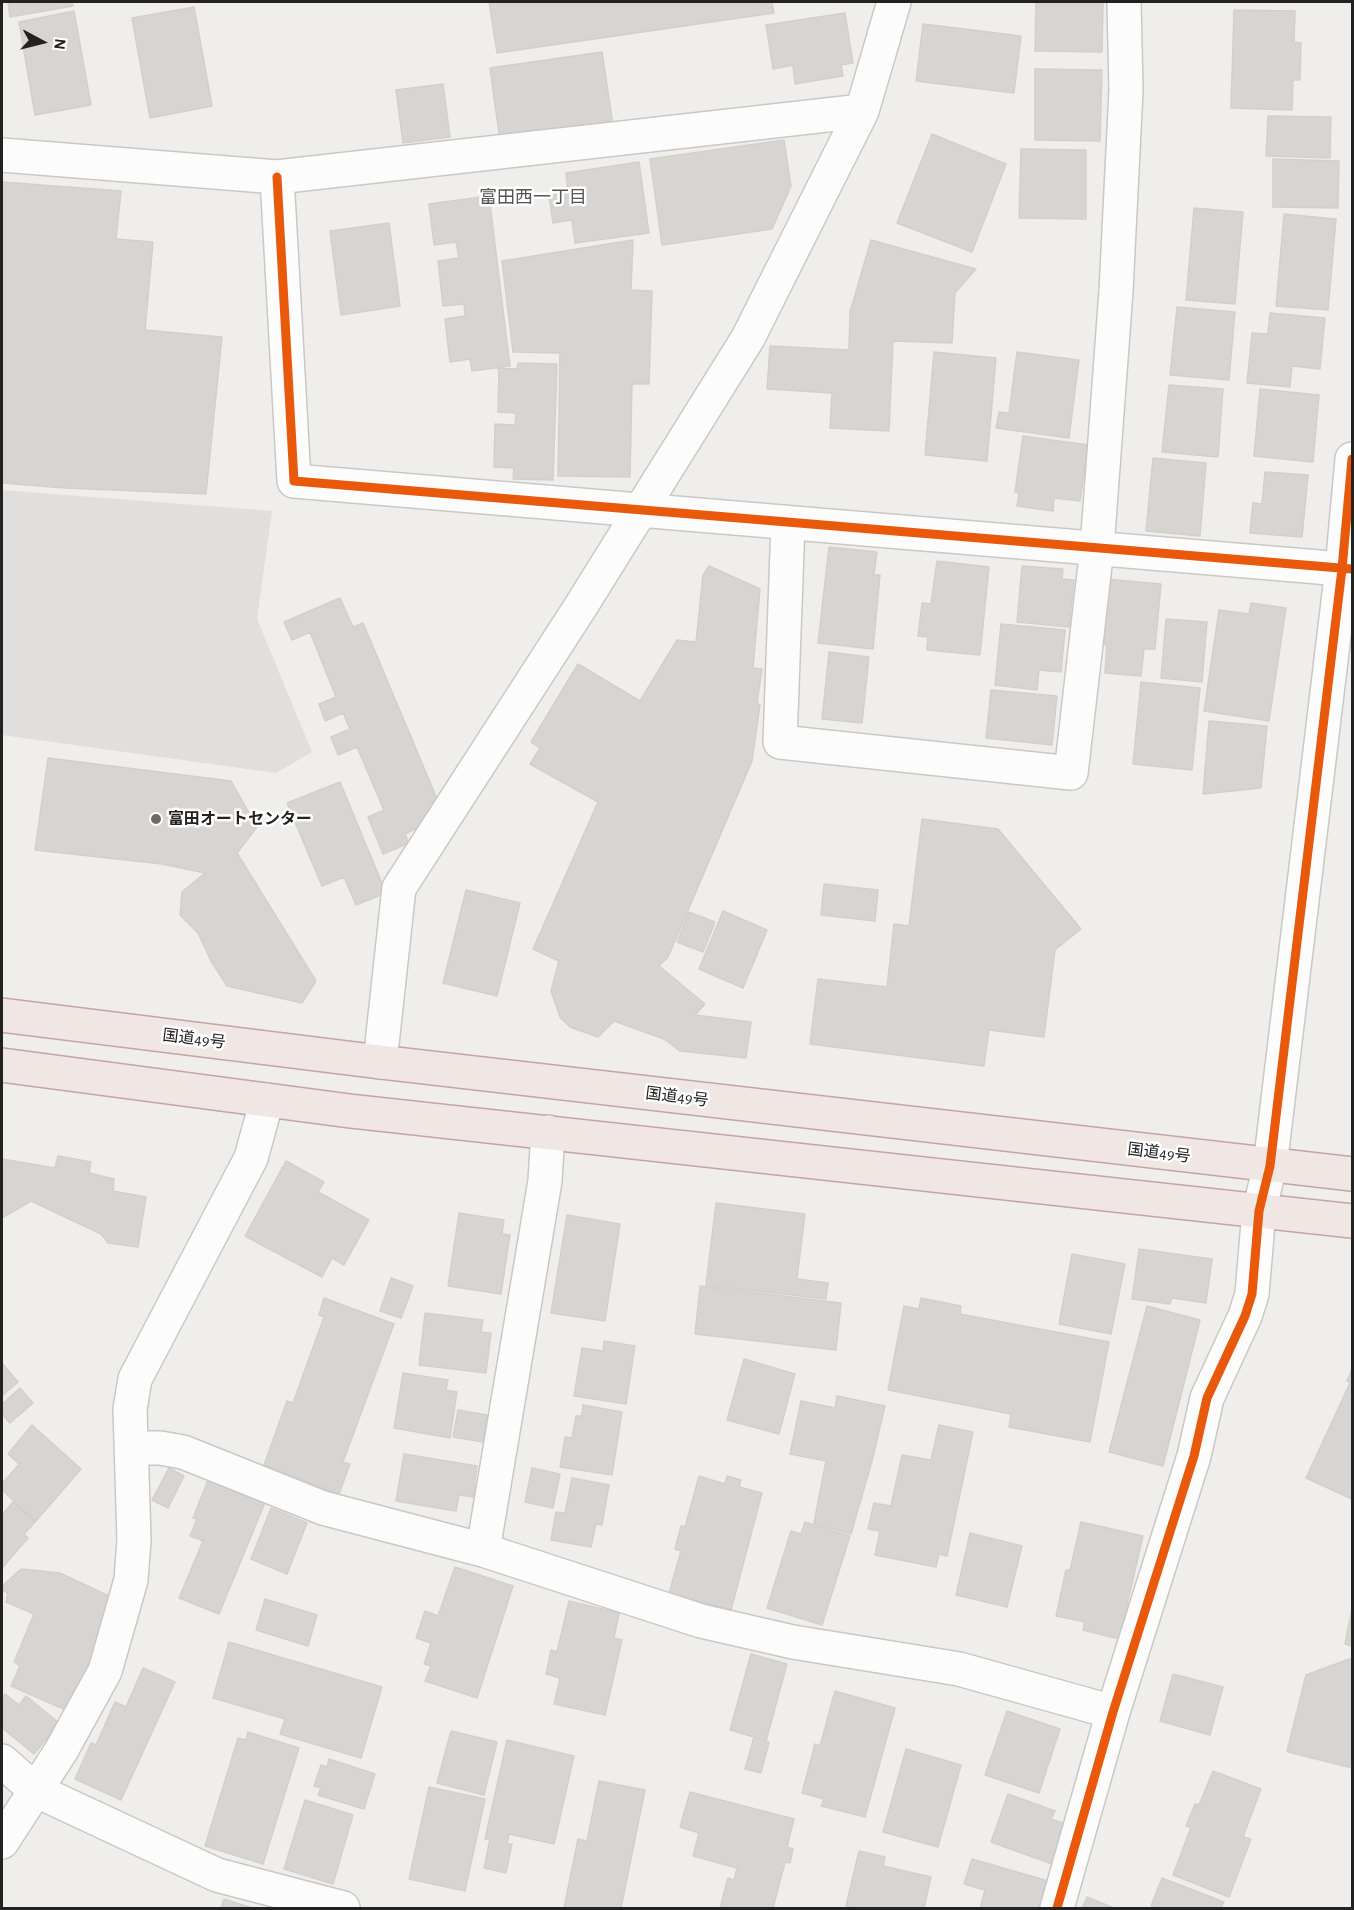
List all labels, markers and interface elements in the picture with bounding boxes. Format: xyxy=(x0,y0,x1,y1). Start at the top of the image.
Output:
north arrow xyxy=(12,12,72,72)
text: N xyxy=(51,38,68,51)
district label: 富田西一丁目 xyxy=(479,187,587,209)
place label: 富田オートセンター xyxy=(168,809,312,829)
marker: 富田オートセンター xyxy=(149,812,163,826)
street label: 国道49号 xyxy=(161,1026,227,1052)
street label: 国道49号 xyxy=(644,1084,710,1110)
street label: 国道49号 xyxy=(1126,1140,1192,1166)

